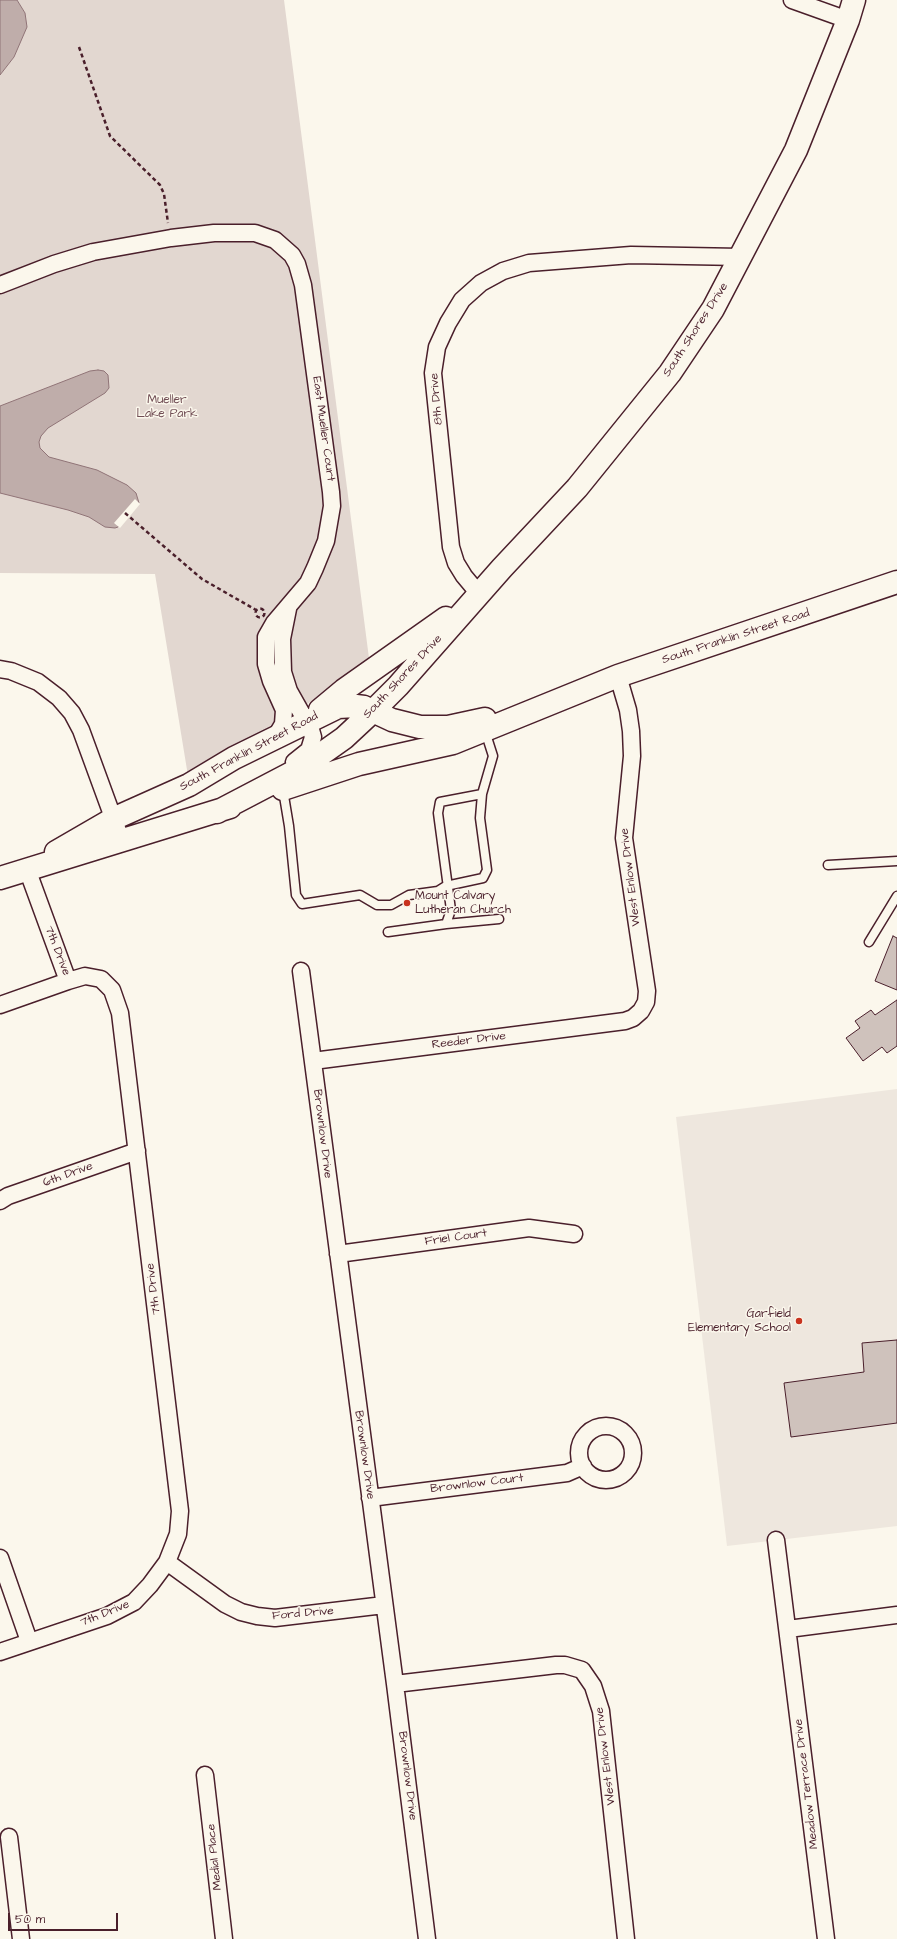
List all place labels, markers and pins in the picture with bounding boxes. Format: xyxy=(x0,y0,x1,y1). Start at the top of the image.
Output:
place label: Mount Calvary Lutheran Church xyxy=(415,889,511,917)
marker: Mount Calvary Lutheran Church xyxy=(402,898,412,908)
place label: Garfield Elementary School xyxy=(688,1307,791,1335)
marker: Garfield Elementary School xyxy=(794,1316,804,1326)

